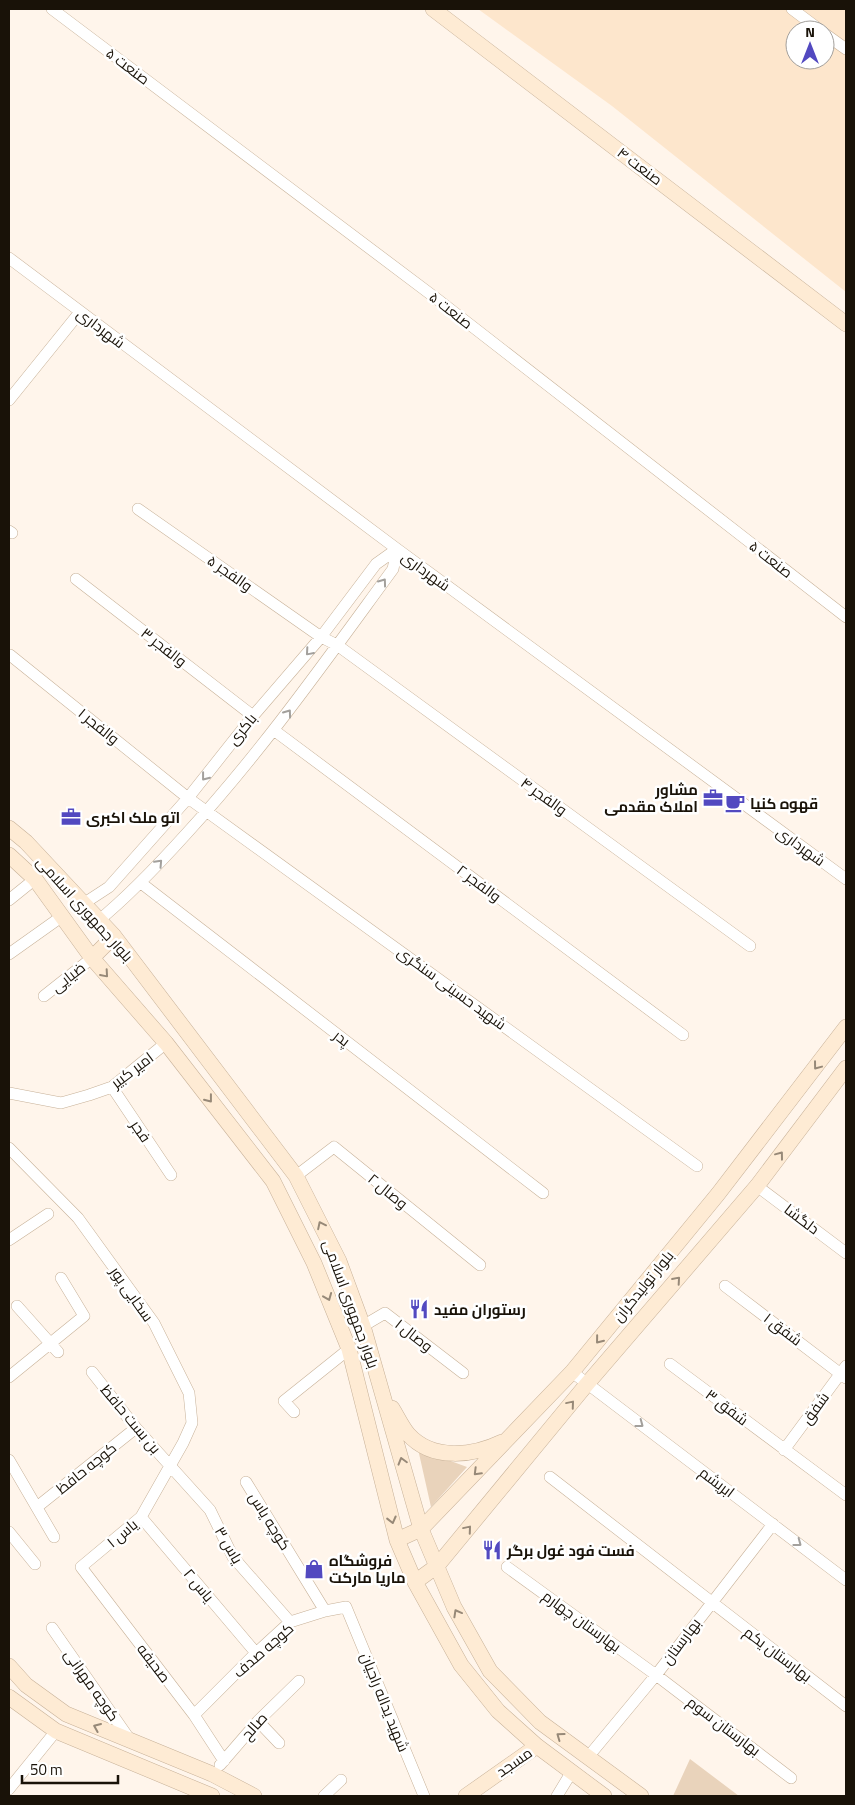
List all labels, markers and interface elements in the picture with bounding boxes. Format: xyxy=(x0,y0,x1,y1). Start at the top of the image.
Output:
north arrow xyxy=(785,20,835,70)
text: N xyxy=(805,21,815,42)
street label: صنعت ۵ xyxy=(101,42,155,90)
street label: صنعت ۴ xyxy=(612,141,668,191)
street label: صنعت ۵ xyxy=(424,286,478,334)
street label: شهرداری xyxy=(72,302,130,354)
street label: صنعت ۵ xyxy=(744,535,798,583)
street label: شهرداری xyxy=(397,545,455,597)
street label: والفجر ۵ xyxy=(203,549,257,597)
one-way arrow xyxy=(377,578,386,588)
street label: والفجر ۳ xyxy=(136,622,192,672)
one-way arrow xyxy=(305,646,314,655)
street label: والفجر ۱ xyxy=(73,702,125,750)
street label: باکری xyxy=(222,708,262,750)
one-way arrow xyxy=(281,710,291,719)
one-way arrow xyxy=(202,771,210,780)
street label: والفجر ۴ xyxy=(516,771,572,821)
place label: مشاور املاک مقدمی xyxy=(604,778,698,818)
office icon: مشاور املاک مقدمی xyxy=(702,787,724,809)
cafe icon: قهوه کنیا xyxy=(724,792,746,814)
place label: قهوه کنیا xyxy=(750,792,818,815)
office icon: اتو ملک اکبری xyxy=(60,806,82,828)
place label: اتو ملک اکبری xyxy=(86,806,180,829)
street label: شهرداری xyxy=(772,820,830,872)
street label: بلوار جمهوری اسلامی xyxy=(31,851,139,967)
street label: والفجر ۲ xyxy=(452,859,506,907)
one-way arrow xyxy=(153,860,162,869)
street label: شهید حسینی سنگری xyxy=(393,940,511,1036)
street label: ضیایی xyxy=(46,956,90,998)
one-way arrow xyxy=(100,968,109,977)
street label: پدر xyxy=(328,1023,355,1052)
street label: امیر کبیر xyxy=(105,1046,158,1094)
one-way arrow xyxy=(814,1060,822,1069)
one-way arrow xyxy=(203,1093,212,1103)
street label: فجر xyxy=(125,1114,157,1147)
one-way arrow xyxy=(775,1152,783,1161)
street label: وصال ۲ xyxy=(363,1168,413,1214)
street label: دلگشا xyxy=(779,1198,825,1240)
one-way arrow xyxy=(317,1221,327,1230)
street label: بلوار جمهوری اسلامی xyxy=(317,1236,385,1372)
street label: بلوار تولیدگران xyxy=(607,1245,679,1327)
street label: سخایی پور xyxy=(104,1261,160,1326)
one-way arrow xyxy=(671,1277,679,1286)
one-way arrow xyxy=(322,1292,332,1301)
restaurant icon: رستوران مفید xyxy=(408,1298,430,1320)
place label: رستوران مفید xyxy=(434,1298,526,1321)
street label: شفق ۱ xyxy=(759,1307,807,1351)
street label: وصال ۱ xyxy=(390,1313,438,1357)
one-way arrow xyxy=(596,1334,604,1343)
street label: بن بست حافظ xyxy=(95,1379,167,1459)
street label: شفق ۳ xyxy=(701,1383,753,1431)
street label: شفق xyxy=(795,1387,835,1429)
one-way arrow xyxy=(566,1400,575,1409)
one-way arrow xyxy=(634,1418,644,1427)
street label: کوچه حافظ xyxy=(51,1436,121,1500)
one-way arrow xyxy=(397,1457,407,1465)
street label: ابریشم xyxy=(694,1461,740,1503)
one-way arrow xyxy=(473,1466,482,1475)
street label: کوچه یاس xyxy=(243,1487,297,1555)
street label: یاس ۱ xyxy=(101,1513,143,1553)
one-way arrow xyxy=(386,1515,397,1524)
street label: یاس ۳ xyxy=(209,1522,249,1568)
one-way arrow xyxy=(462,1526,470,1535)
one-way arrow xyxy=(792,1537,802,1546)
restaurant icon: فست فود غول برگر xyxy=(481,1539,503,1561)
place label: فست فود غول برگر xyxy=(506,1539,635,1562)
place label: فروشگاه ماریا مارکت xyxy=(329,1549,406,1589)
shop icon: فروشگاه ماریا مارکت xyxy=(303,1558,325,1580)
street label: یاس ۲ xyxy=(178,1563,220,1607)
street label: بهارستان چهارم xyxy=(538,1584,626,1658)
one-way arrow xyxy=(454,1609,464,1618)
street label: بهارستان xyxy=(656,1613,706,1669)
street label: کوچه صدف xyxy=(227,1617,299,1683)
street label: بهارستان یکم xyxy=(739,1621,817,1687)
street label: صحیفه xyxy=(132,1639,176,1687)
street label: کوچه مهرانی xyxy=(59,1644,125,1726)
street label: شهید یداله راجیان xyxy=(355,1649,415,1755)
street label: بهارستان سوم xyxy=(682,1691,766,1761)
street label: صالح xyxy=(235,1707,273,1745)
one-way arrow xyxy=(93,1723,102,1734)
one-way arrow xyxy=(557,1734,566,1742)
street label: مسجد xyxy=(491,1741,537,1783)
scale bar xyxy=(22,1752,119,1784)
text: 50 m xyxy=(30,1758,63,1781)

